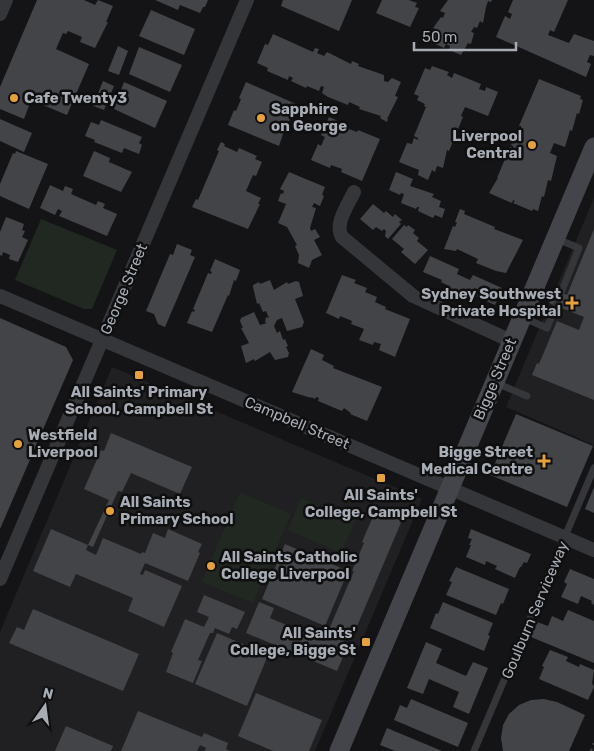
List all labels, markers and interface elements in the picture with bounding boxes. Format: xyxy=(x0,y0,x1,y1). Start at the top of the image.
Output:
scale bar xyxy=(414,20,516,52)
text: 50 m xyxy=(422,28,457,46)
place label: Cafe Twenty3 xyxy=(24,89,127,107)
marker: Cafe Twenty3 xyxy=(8,92,20,104)
place label: Sapphire on George xyxy=(271,100,347,135)
marker: Sapphire on George xyxy=(255,112,267,124)
place label: Liverpool Central xyxy=(452,127,522,162)
marker: Liverpool Central xyxy=(526,139,538,151)
street label: George Street xyxy=(97,241,151,337)
place label: Sydney Southwest Private Hospital xyxy=(421,285,561,320)
marker: Sydney Southwest Private Hospital xyxy=(565,296,579,310)
street label: Bigge Street xyxy=(470,335,520,423)
marker: All Saints' Primary School, Campbell St xyxy=(133,369,145,381)
place label: All Saints' Primary School, Campbell St xyxy=(65,383,213,418)
street label: Campbell Street xyxy=(242,393,352,453)
place label: Westfield Liverpool xyxy=(28,426,98,461)
marker: Westfield Liverpool xyxy=(12,438,24,450)
place label: Bigge Street Medical Centre xyxy=(421,443,533,478)
marker: Bigge Street Medical Centre xyxy=(537,454,551,468)
marker: All Saints' College, Campbell St xyxy=(375,472,387,484)
place label: All Saints' College, Campbell St xyxy=(305,486,457,521)
place label: All Saints Primary School xyxy=(120,493,234,528)
marker: All Saints Primary School xyxy=(104,505,116,517)
street label: Goulburn Serviceway xyxy=(498,538,572,682)
place label: All Saints Catholic College Liverpool xyxy=(221,548,357,583)
marker: All Saints Catholic College Liverpool xyxy=(205,560,217,572)
place label: All Saints' College, Bigge St xyxy=(230,624,356,659)
marker: All Saints' College, Bigge St xyxy=(360,636,372,648)
north arrow xyxy=(20,681,70,731)
text: N xyxy=(41,684,55,703)

